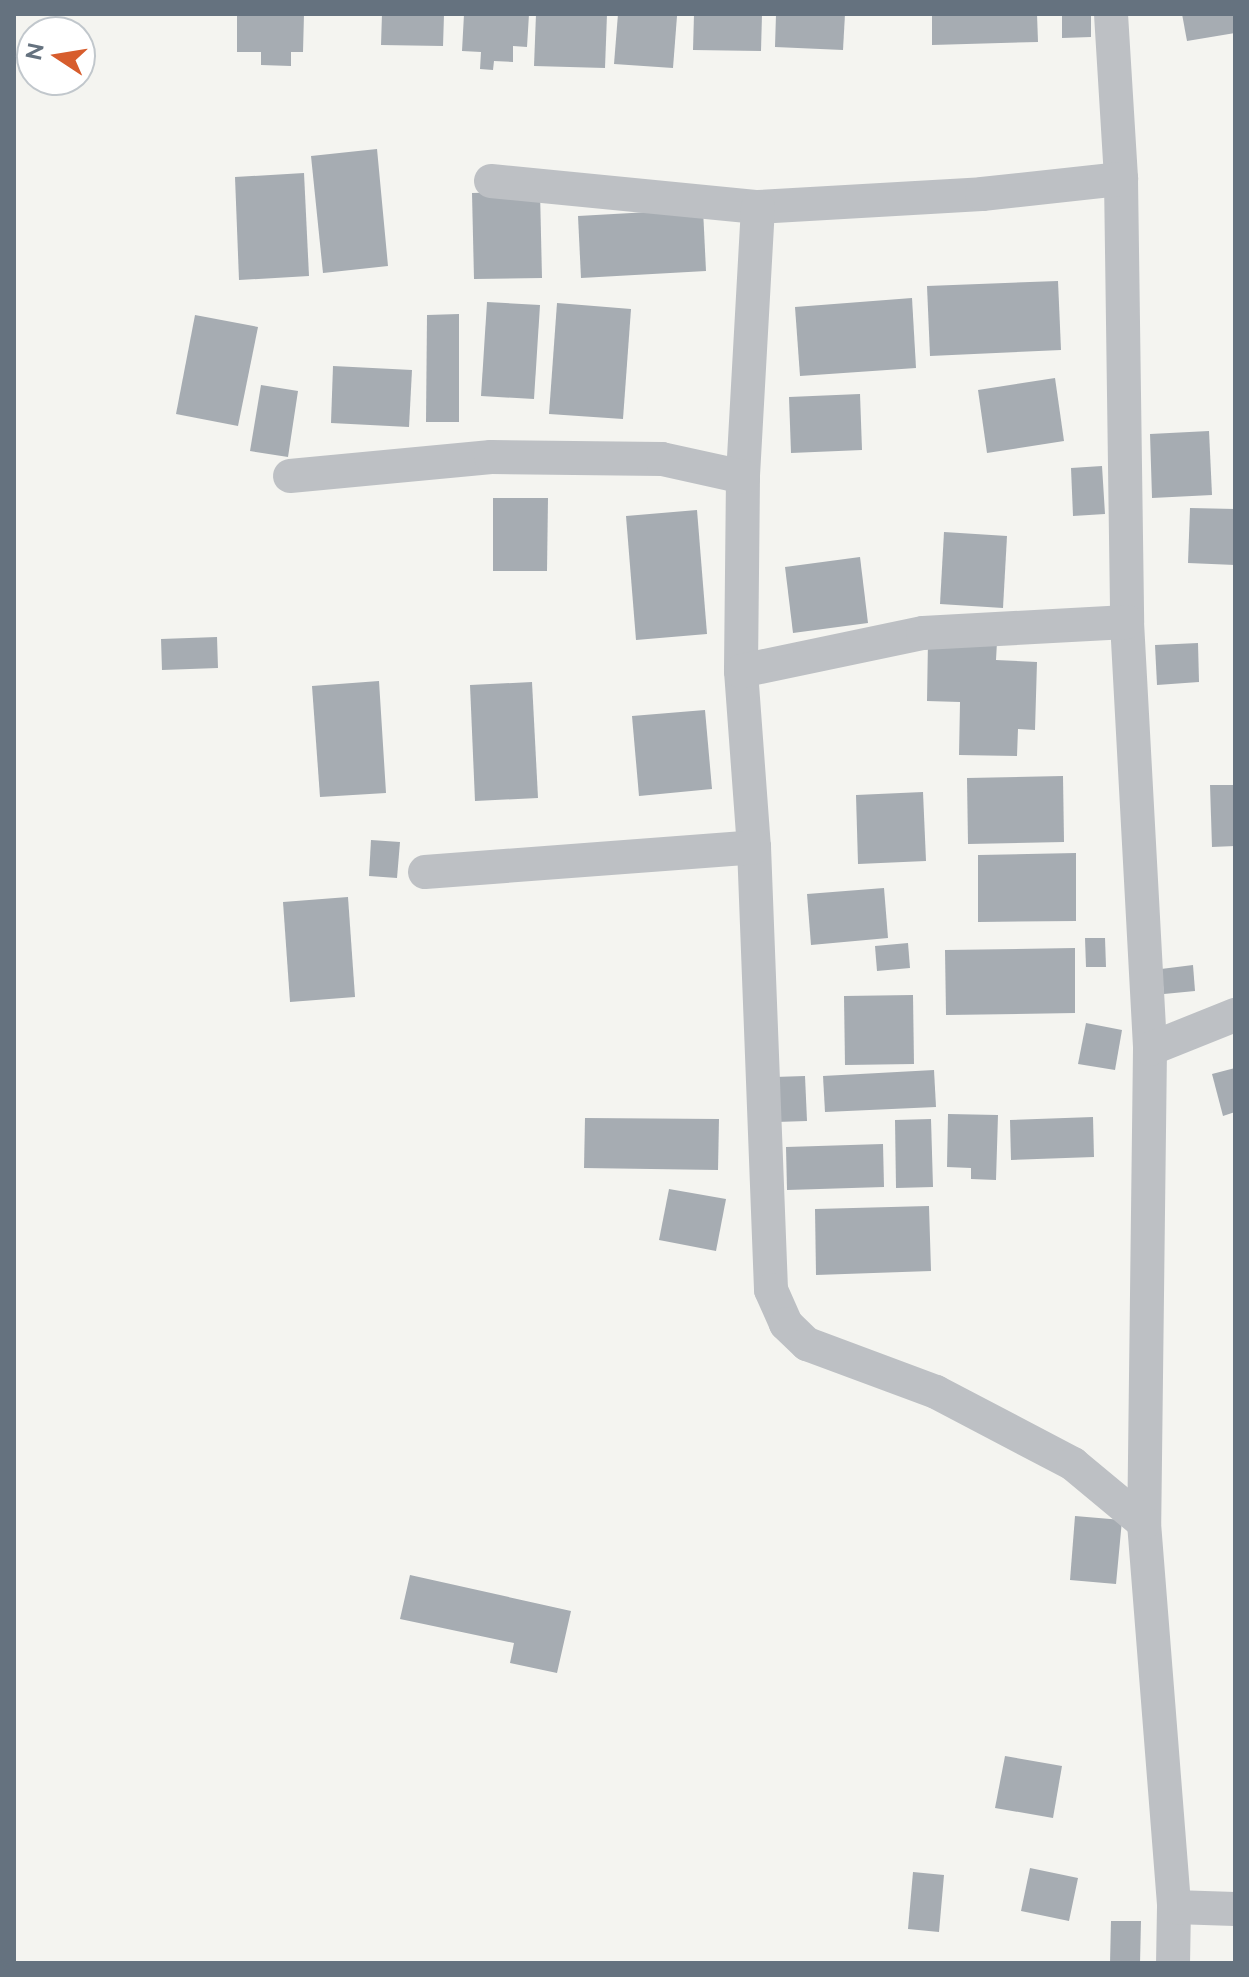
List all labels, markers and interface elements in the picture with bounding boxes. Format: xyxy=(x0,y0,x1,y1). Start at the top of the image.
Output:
north arrow xyxy=(16,16,96,96)
text: N xyxy=(20,41,49,62)

